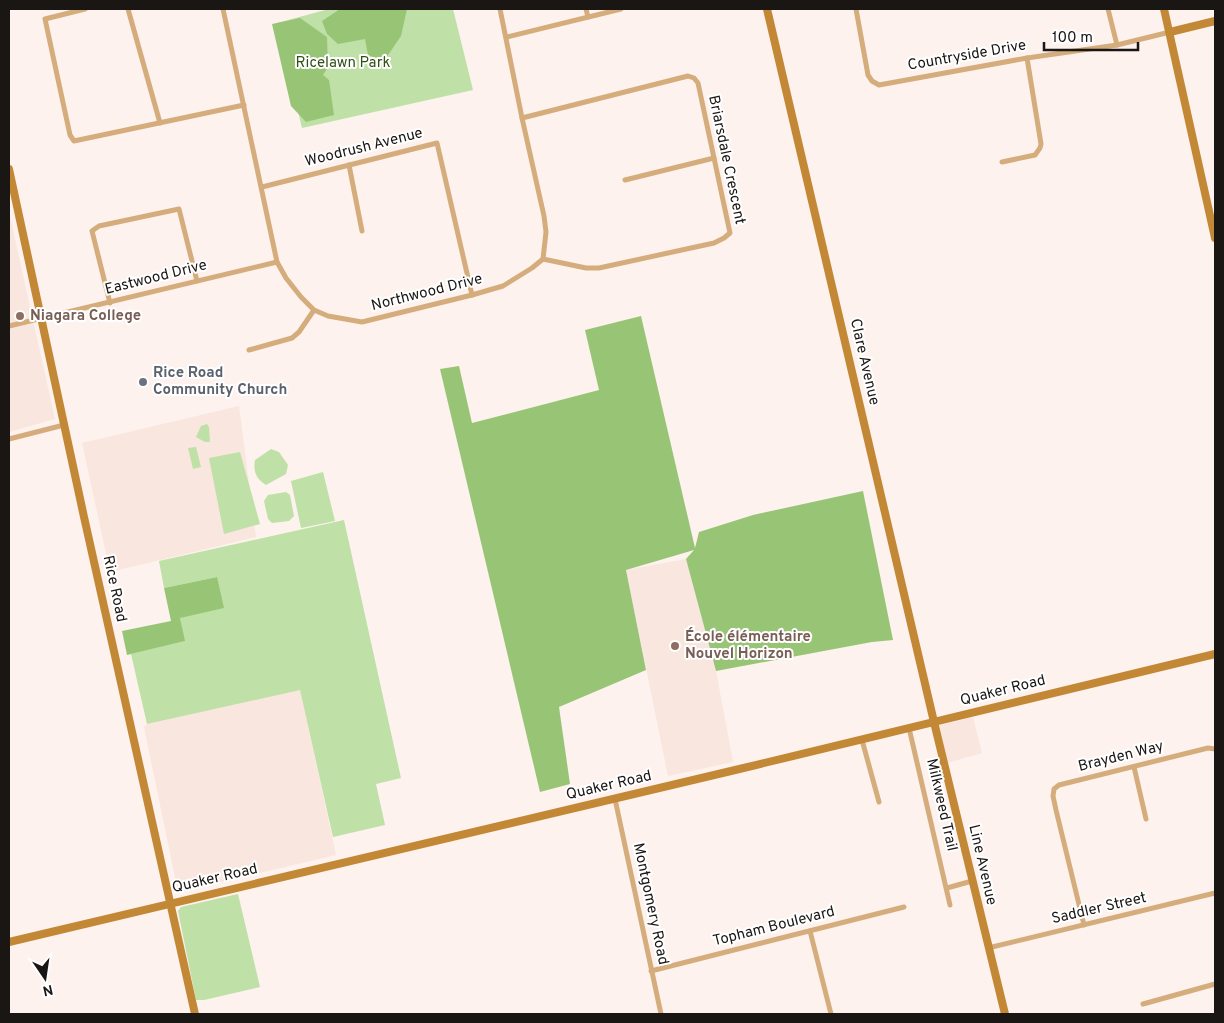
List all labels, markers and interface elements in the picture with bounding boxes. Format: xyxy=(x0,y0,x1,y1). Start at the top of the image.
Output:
scale bar xyxy=(1044,20,1138,52)
text: 100 m xyxy=(1052,29,1093,48)
street label: Countryside Drive xyxy=(906,36,1028,76)
park label: Ricelawn Park xyxy=(296,54,390,73)
street label: Briarsdale Crescent xyxy=(703,94,749,226)
street label: Woodrush Avenue xyxy=(303,124,425,172)
street label: Eastwood Drive xyxy=(103,256,209,300)
street label: Northwood Drive xyxy=(369,270,485,316)
place label: Niagara College xyxy=(30,307,141,326)
marker: Niagara College xyxy=(14,310,26,322)
street label: Clare Avenue xyxy=(845,317,883,407)
place label: Rice Road Community Church xyxy=(153,364,287,400)
marker: Rice Road Community Church xyxy=(137,376,149,388)
street label: Rice Road xyxy=(98,554,130,624)
place label: École élémentaire Nouvel Horizon xyxy=(685,627,811,664)
marker: École élémentaire Nouvel Horizon xyxy=(669,640,681,652)
street label: Quaker Road xyxy=(958,671,1048,711)
street label: Brayden Way xyxy=(1076,737,1166,777)
street label: Milkweed Trail xyxy=(921,757,961,853)
street label: Quaker Road xyxy=(564,767,654,805)
street label: Line Avenue xyxy=(964,823,1000,907)
street label: Montgomery Road xyxy=(628,841,672,967)
street label: Quaker Road xyxy=(170,860,260,898)
street label: Saddler Street xyxy=(1050,889,1148,929)
street label: Topham Boulevard xyxy=(711,903,837,951)
north arrow xyxy=(20,953,70,1003)
text: N xyxy=(41,980,54,999)

